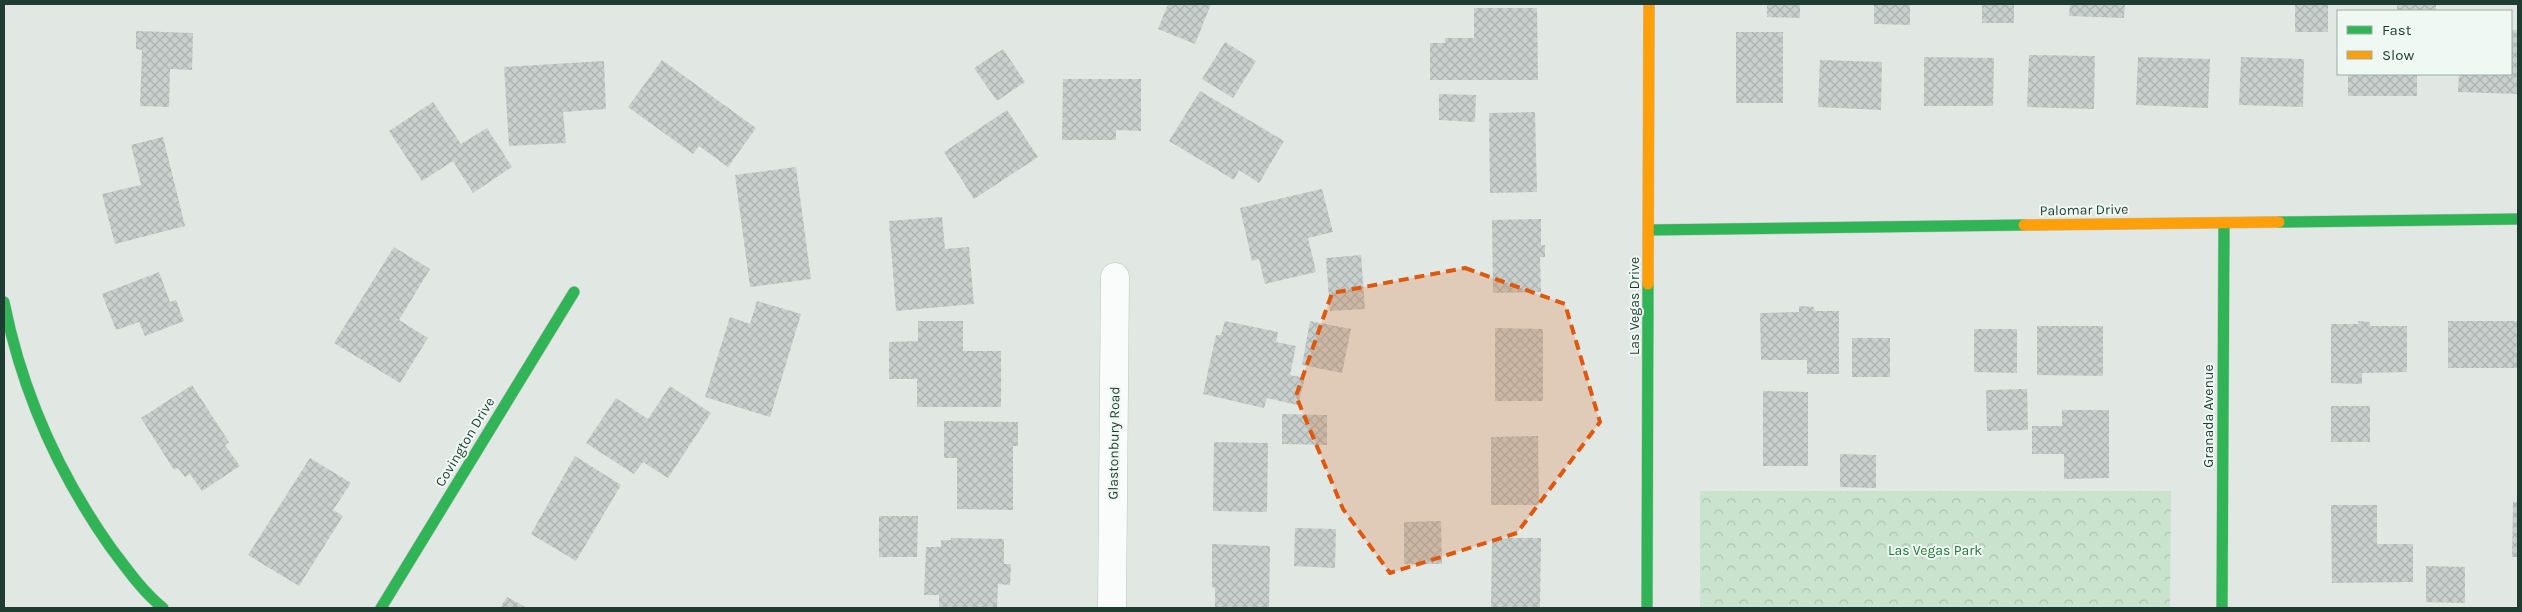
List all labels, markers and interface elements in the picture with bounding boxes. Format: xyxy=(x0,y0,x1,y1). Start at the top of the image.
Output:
legend xyxy=(2337,10,2512,75)
text: Fast xyxy=(2382,21,2412,39)
text: Slow xyxy=(2382,46,2414,64)
street label: Palomar Drive xyxy=(2039,201,2129,219)
street label: Las Vegas Drive xyxy=(1626,257,1643,355)
street label: Granada Avenue xyxy=(2200,364,2217,468)
street label: Glastonbury Road xyxy=(1105,386,1123,500)
street label: Covington Drive xyxy=(432,394,498,490)
park label: Las Vegas Park xyxy=(1888,542,1982,559)

